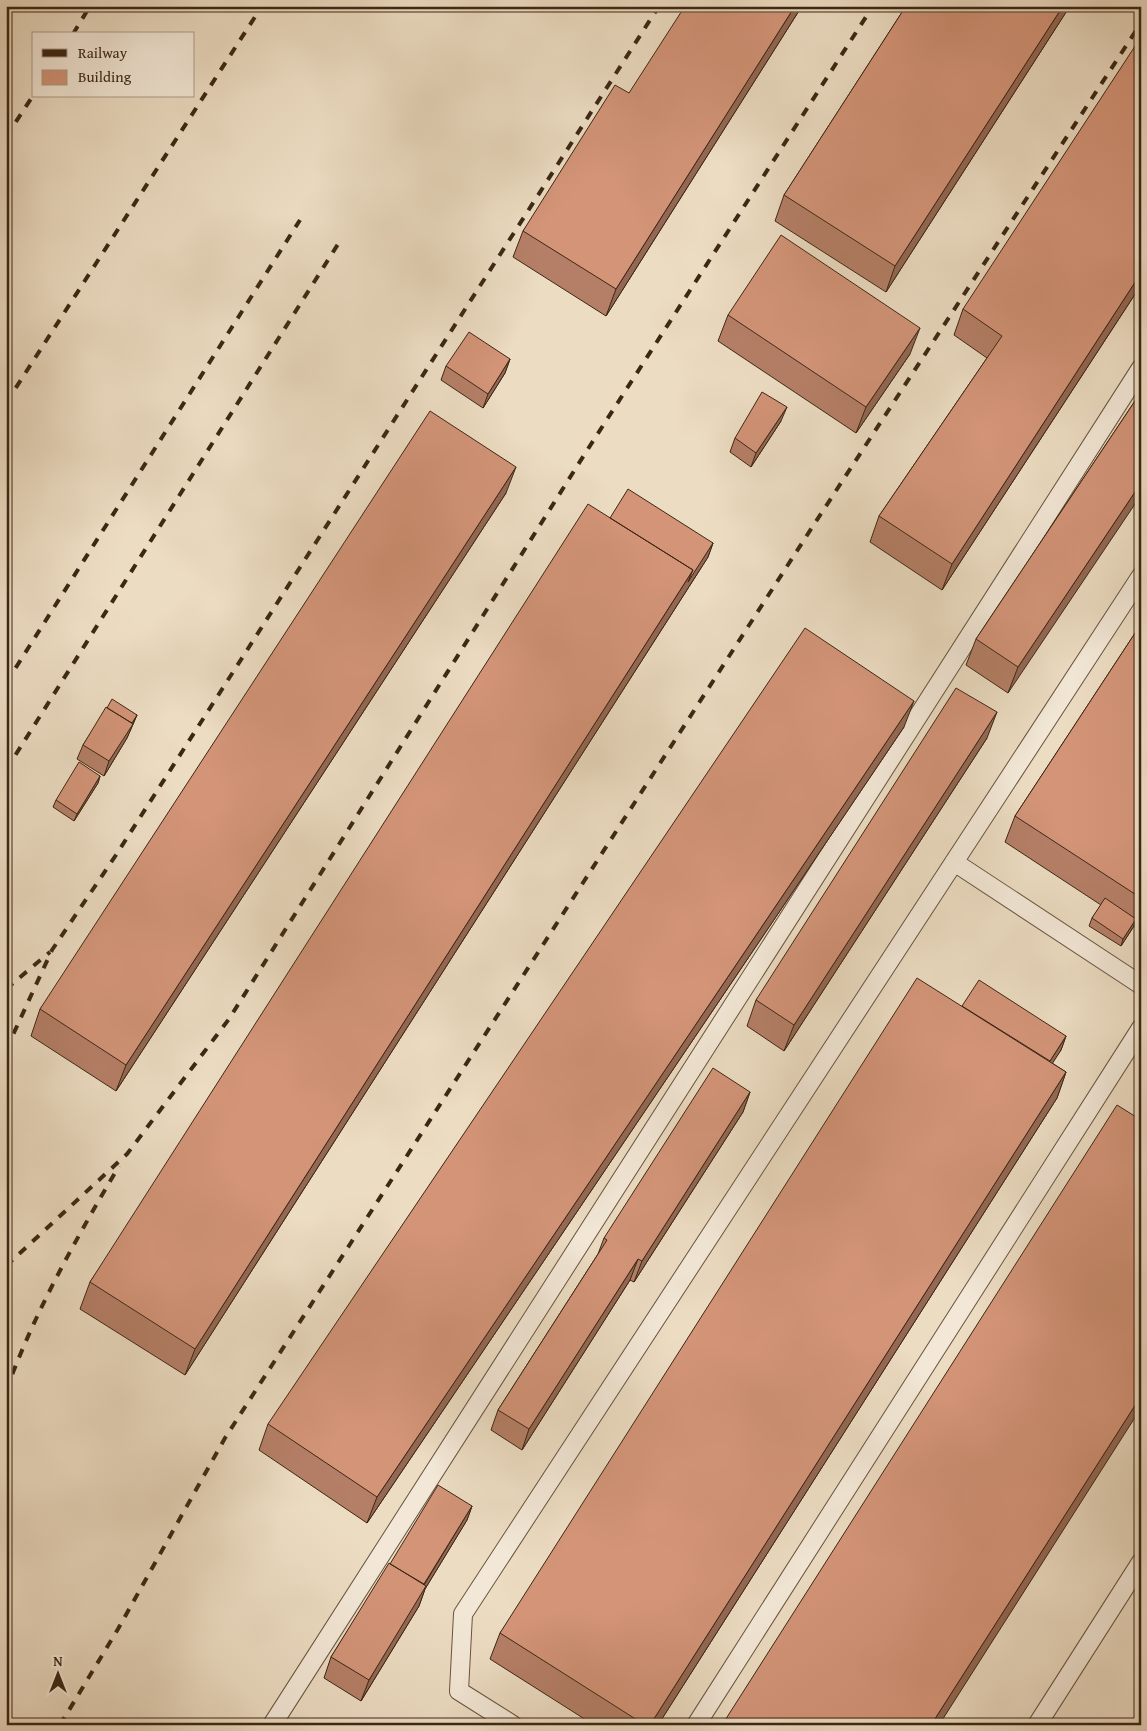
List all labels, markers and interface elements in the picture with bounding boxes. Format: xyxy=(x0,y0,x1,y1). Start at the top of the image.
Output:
legend xyxy=(32,32,195,98)
text: Railway xyxy=(78,42,128,63)
text: Building xyxy=(78,66,132,87)
north arrow xyxy=(32,1648,82,1698)
text: N xyxy=(53,1651,63,1671)

